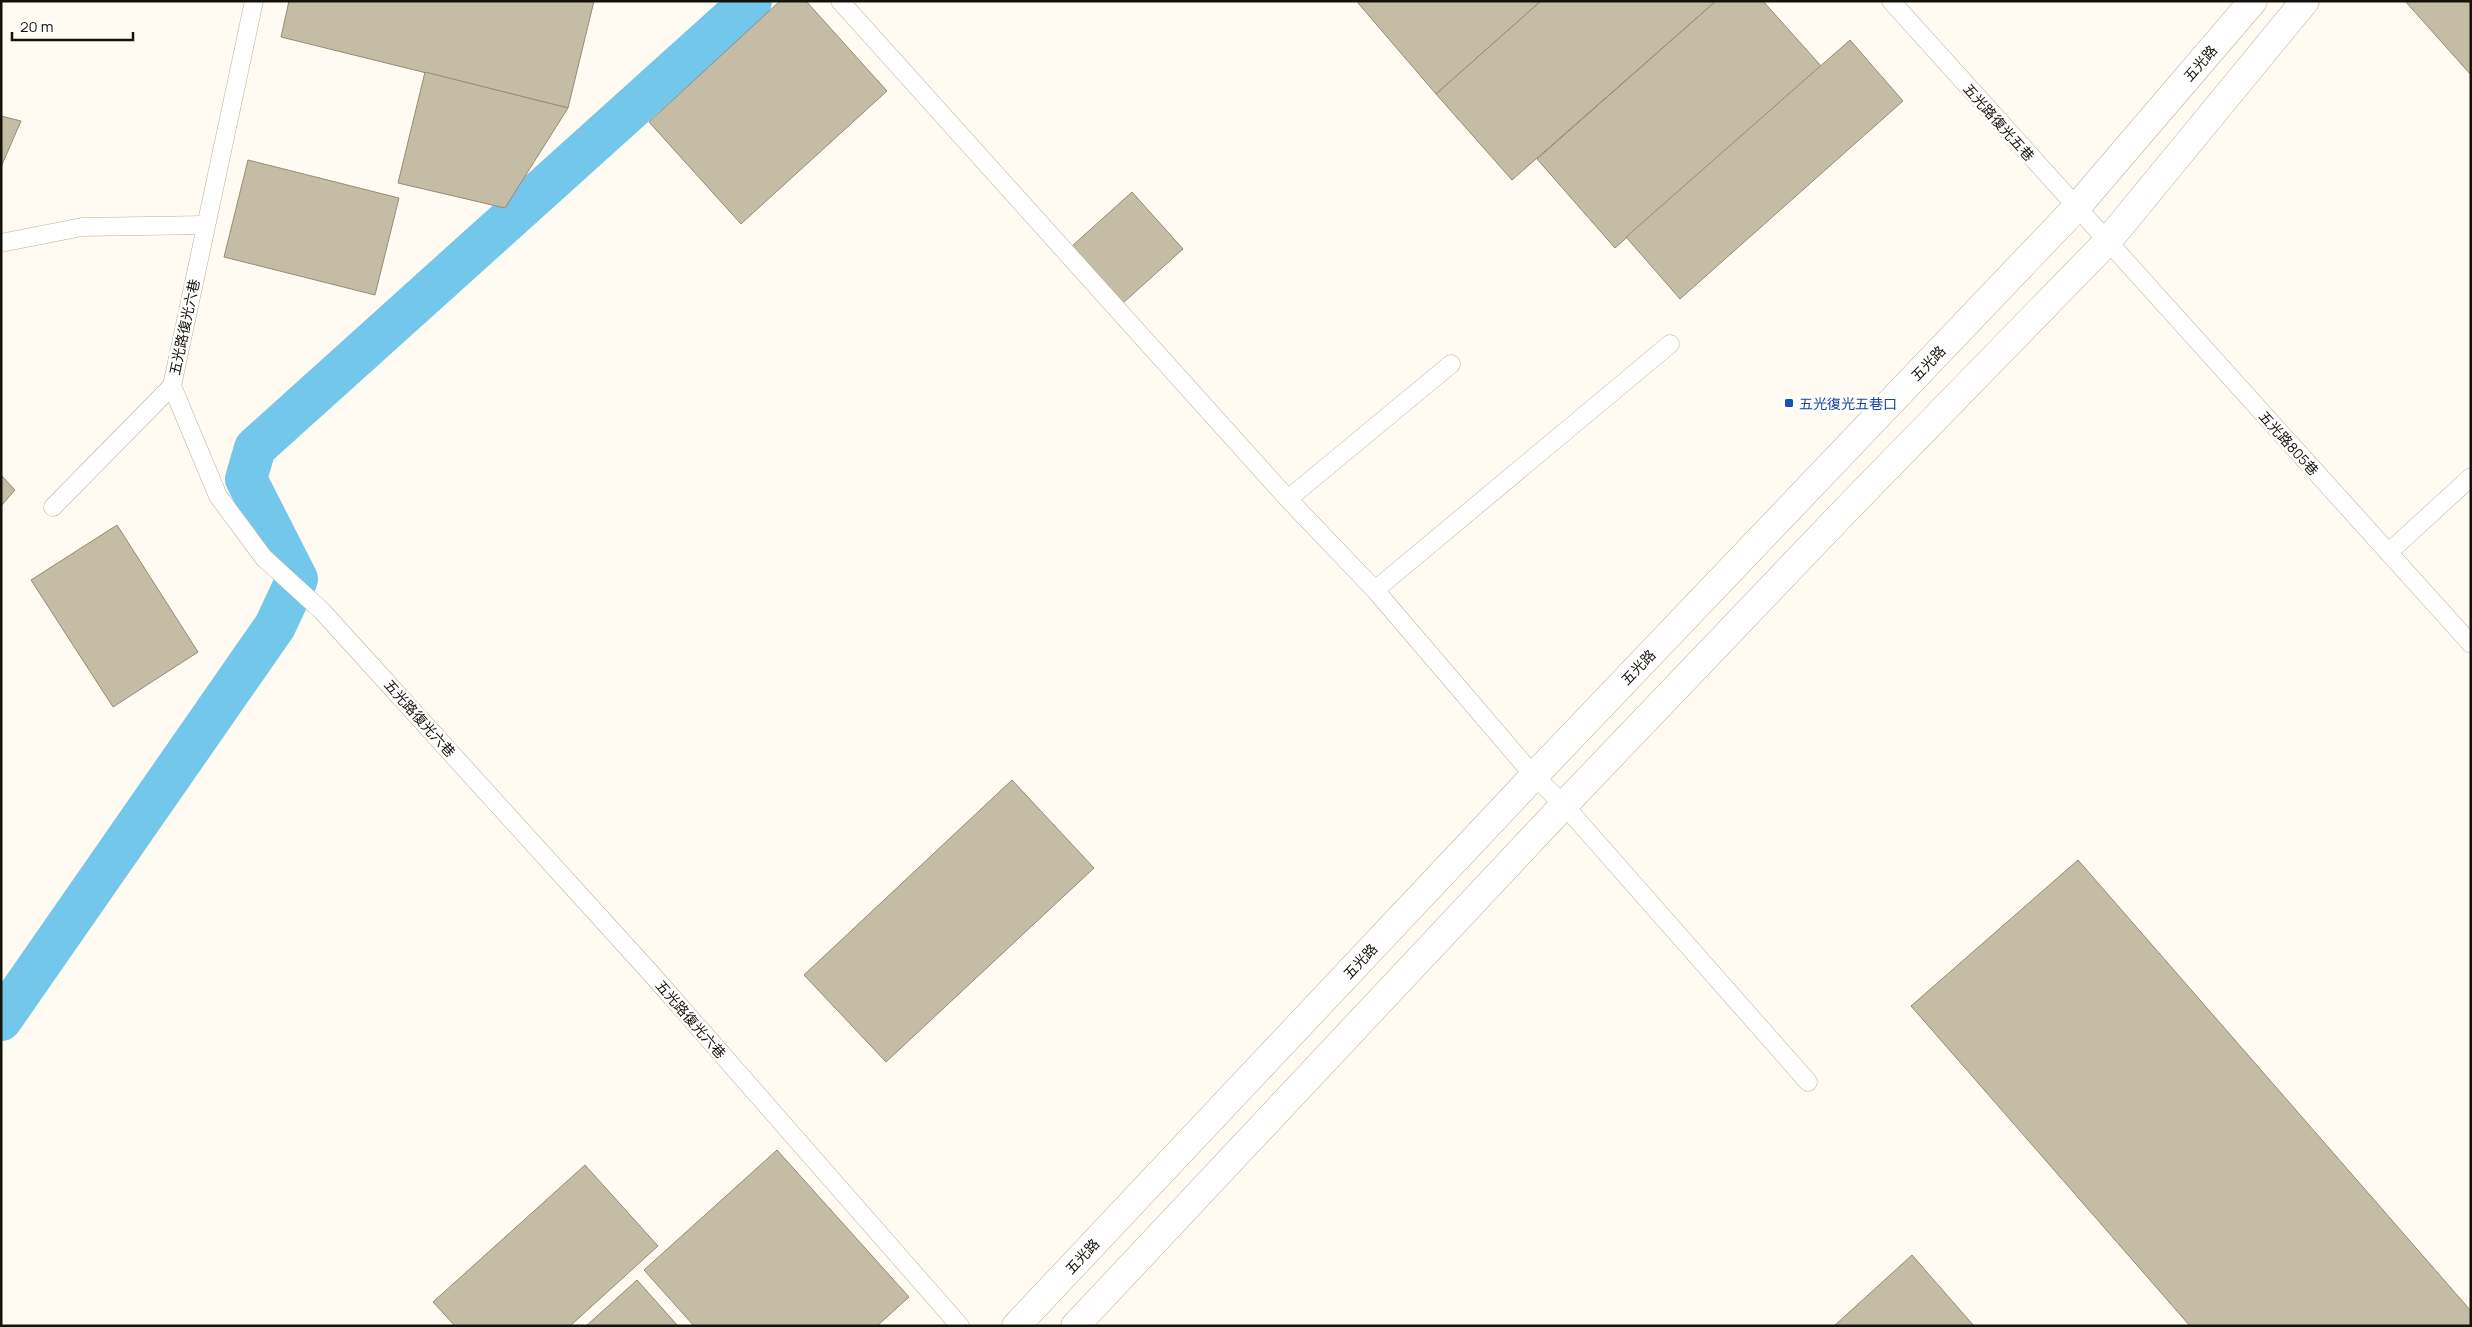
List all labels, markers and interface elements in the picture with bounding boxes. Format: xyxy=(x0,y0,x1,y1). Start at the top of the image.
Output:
scale bar xyxy=(12,10,134,42)
text: 20 m xyxy=(20,16,53,37)
street label: 五光路 xyxy=(2179,41,2221,85)
street label: 五光路復光五巷 xyxy=(1959,79,2039,165)
street label: 五光路復光六巷 xyxy=(165,277,203,377)
street label: 五光路 xyxy=(1907,341,1949,385)
place label: 五光復光五巷口 xyxy=(1799,394,1897,413)
marker: 五光復光五巷口 xyxy=(1783,397,1795,409)
street label: 五光路805巷 xyxy=(2255,407,2323,479)
street label: 五光路 xyxy=(1617,645,1659,689)
street label: 五光路復光六巷 xyxy=(380,675,460,761)
street label: 五光路 xyxy=(1339,939,1381,983)
street label: 五光路復光六巷 xyxy=(652,976,730,1062)
street label: 五光路 xyxy=(1061,1234,1103,1278)

